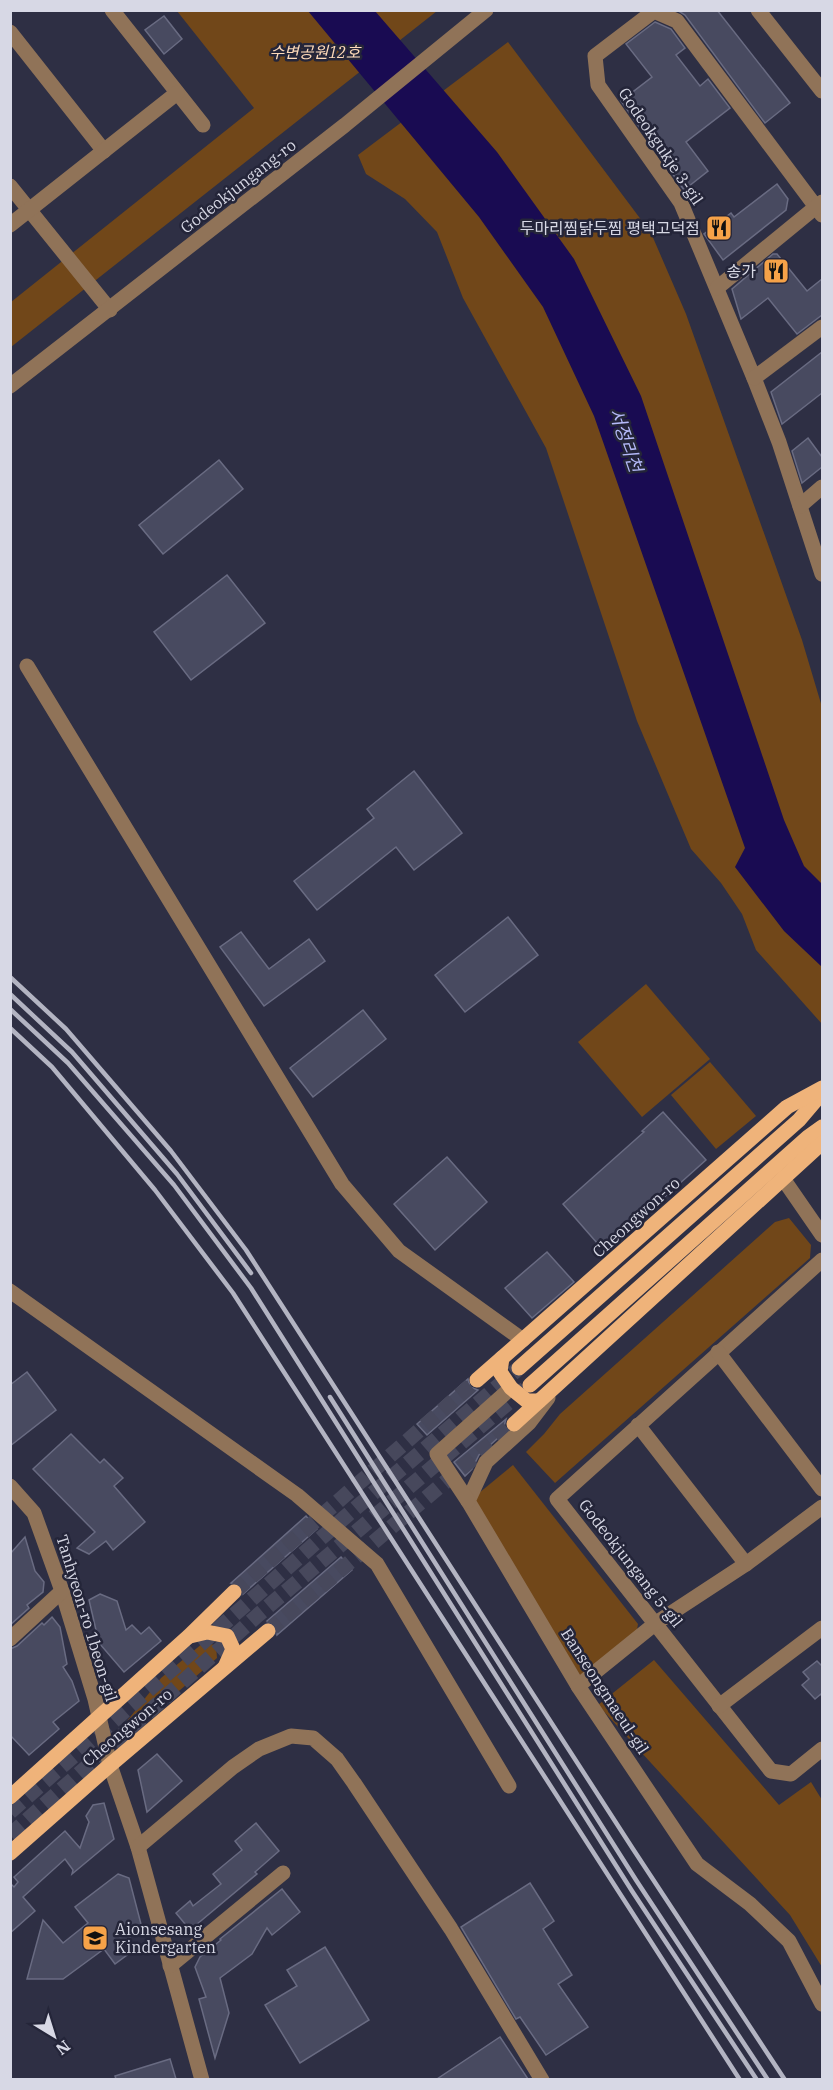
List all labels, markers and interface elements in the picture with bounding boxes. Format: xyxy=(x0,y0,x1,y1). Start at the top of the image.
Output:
park label: 수변공원12호 xyxy=(269,42,362,62)
street label: Godeokgukje 3-gil xyxy=(614,84,708,209)
street label: Godeokjungang-ro xyxy=(176,135,300,237)
restaurant icon: 두마리찜닭두찜 평택고덕점 xyxy=(704,213,734,243)
place label: 두마리찜닭두찜 평택고덕점 xyxy=(520,218,700,238)
restaurant icon: 송가 xyxy=(761,256,791,286)
place label: 송가 xyxy=(727,261,756,281)
water label: 서정리천 xyxy=(604,405,648,477)
street label: Cheongwon-ro xyxy=(588,1172,684,1262)
street label: Godeokjungang 5-gil xyxy=(575,1495,687,1631)
street label: Tanhyeon-ro 1beon-gil xyxy=(52,1532,122,1704)
street label: Banseongmaeul-gil xyxy=(557,1624,653,1758)
street label: Cheongwon-ro xyxy=(78,1684,176,1770)
place label: Aionsesang Kindergarten xyxy=(115,1919,216,1957)
school or university icon: Aionsesang Kindergarten xyxy=(80,1923,110,1953)
north arrow xyxy=(24,2006,84,2066)
text: N xyxy=(52,2036,74,2060)

